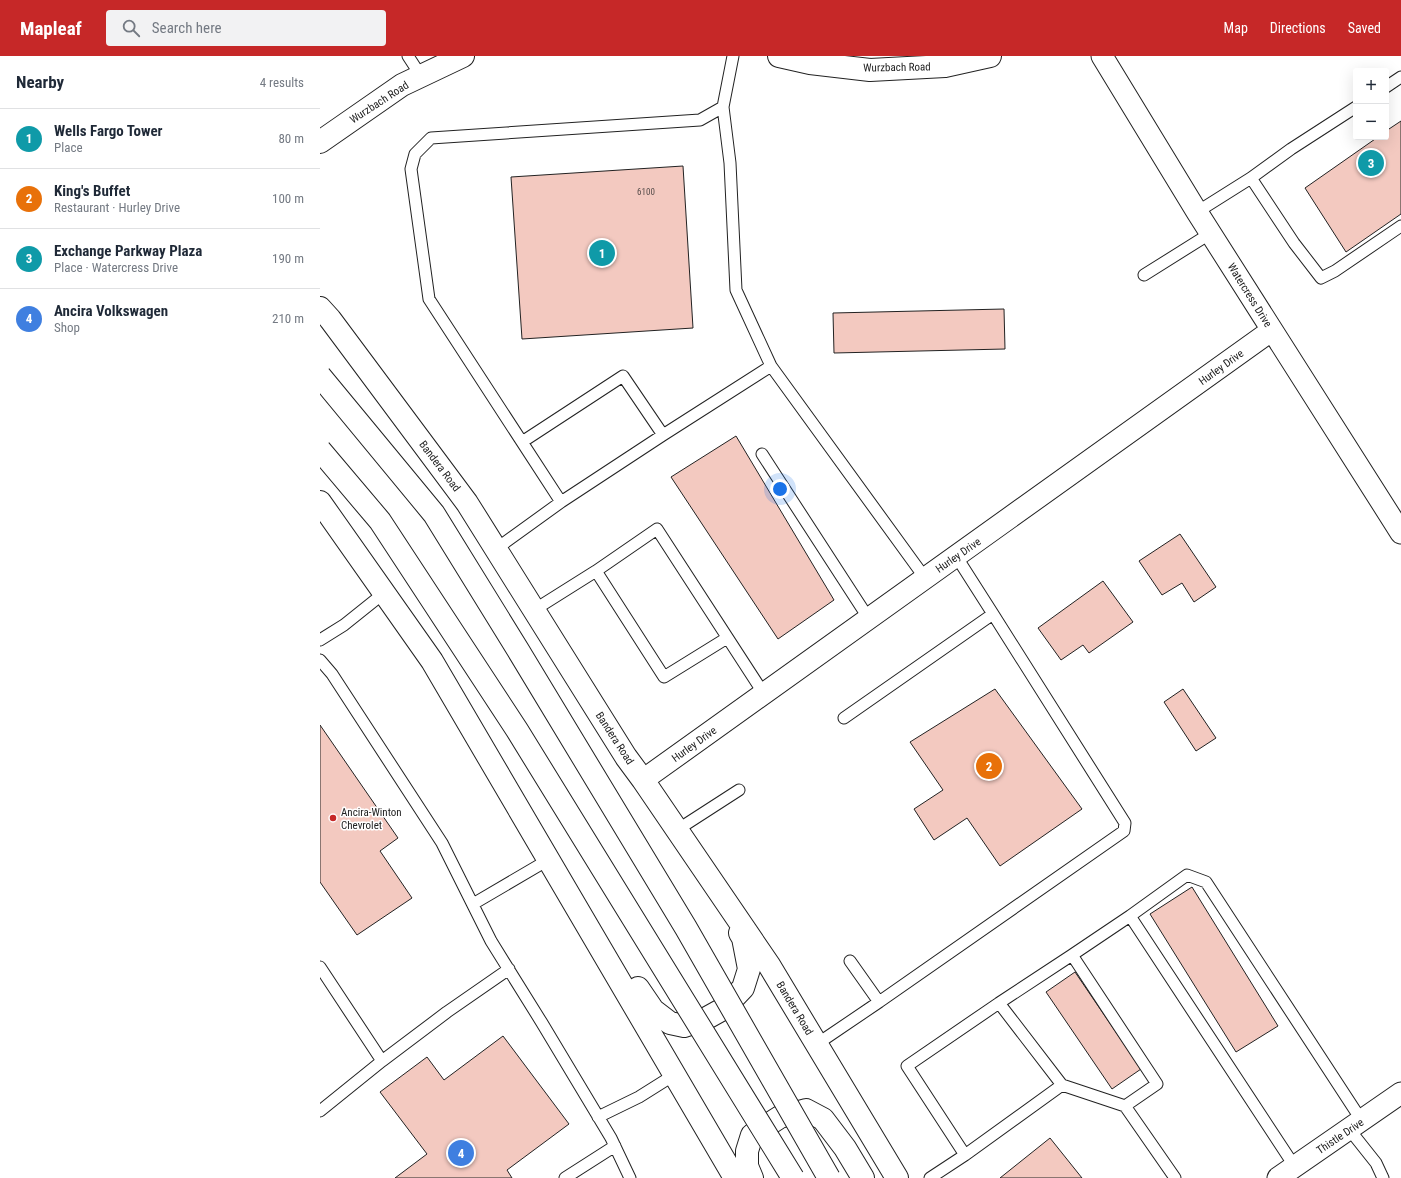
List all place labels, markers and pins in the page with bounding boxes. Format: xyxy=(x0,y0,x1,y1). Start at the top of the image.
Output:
pin: 3 xyxy=(1358,148,1384,178)
pin: 1 xyxy=(589,238,615,268)
pin: 2 xyxy=(976,751,1002,781)
place label: Ancira-Winton Chevrolet xyxy=(341,806,402,832)
marker: Ancira-Winton Chevrolet xyxy=(328,813,338,823)
pin: 4 xyxy=(448,1138,474,1168)

